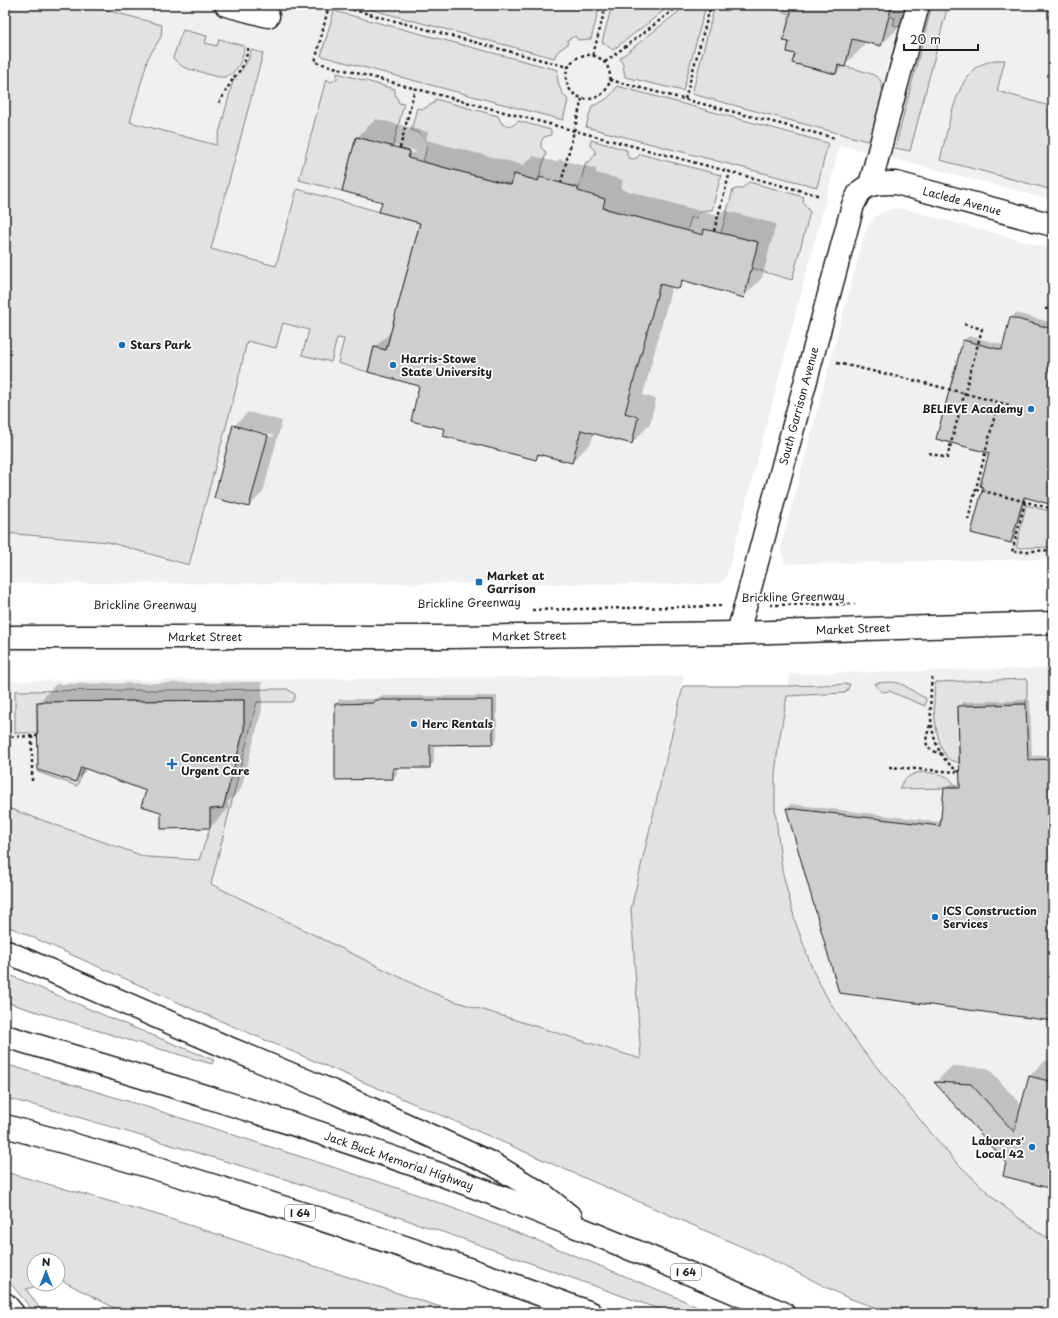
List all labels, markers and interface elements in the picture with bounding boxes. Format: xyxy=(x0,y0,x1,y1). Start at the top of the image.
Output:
scale bar xyxy=(904,26,978,52)
text: 20 m xyxy=(910,30,941,48)
street label: Laclede Avenue xyxy=(921,182,1004,219)
place label: Stars Park xyxy=(130,336,192,353)
marker: Stars Park xyxy=(117,340,127,350)
street label: South Garrison Avenue xyxy=(775,345,822,467)
place label: Harris-Stowe State University xyxy=(401,350,492,380)
marker: Harris-Stowe State University xyxy=(388,360,398,370)
place label: BELIEVE Academy xyxy=(922,400,1023,417)
marker: BELIEVE Academy xyxy=(1026,404,1036,414)
place label: Market at Garrison xyxy=(487,567,545,597)
marker: Market at Garrison xyxy=(474,577,484,587)
street label: Brickline Greenway xyxy=(741,587,845,606)
street label: Brickline Greenway xyxy=(417,593,521,612)
street label: Brickline Greenway xyxy=(93,596,197,613)
street label: Market Street xyxy=(816,619,891,638)
street label: Market Street xyxy=(492,626,567,645)
street label: Market Street xyxy=(168,628,243,645)
place label: Herc Rentals xyxy=(422,715,493,732)
marker: Herc Rentals xyxy=(409,719,419,729)
place label: Concentra Urgent Care xyxy=(181,749,250,779)
marker: Concentra Urgent Care xyxy=(166,758,178,770)
place label: ICS Construction Services xyxy=(943,902,1037,932)
marker: ICS Construction Services xyxy=(930,912,940,922)
street label: Jack Buck Memorial Highway xyxy=(322,1127,476,1194)
place label: Laborers' Local 42 xyxy=(972,1132,1024,1162)
marker: Laborers' Local 42 xyxy=(1027,1142,1037,1152)
road number: I 64 xyxy=(285,1205,315,1221)
north arrow xyxy=(26,1252,66,1292)
text: N xyxy=(42,1253,51,1270)
road number: I 64 xyxy=(671,1264,701,1280)

